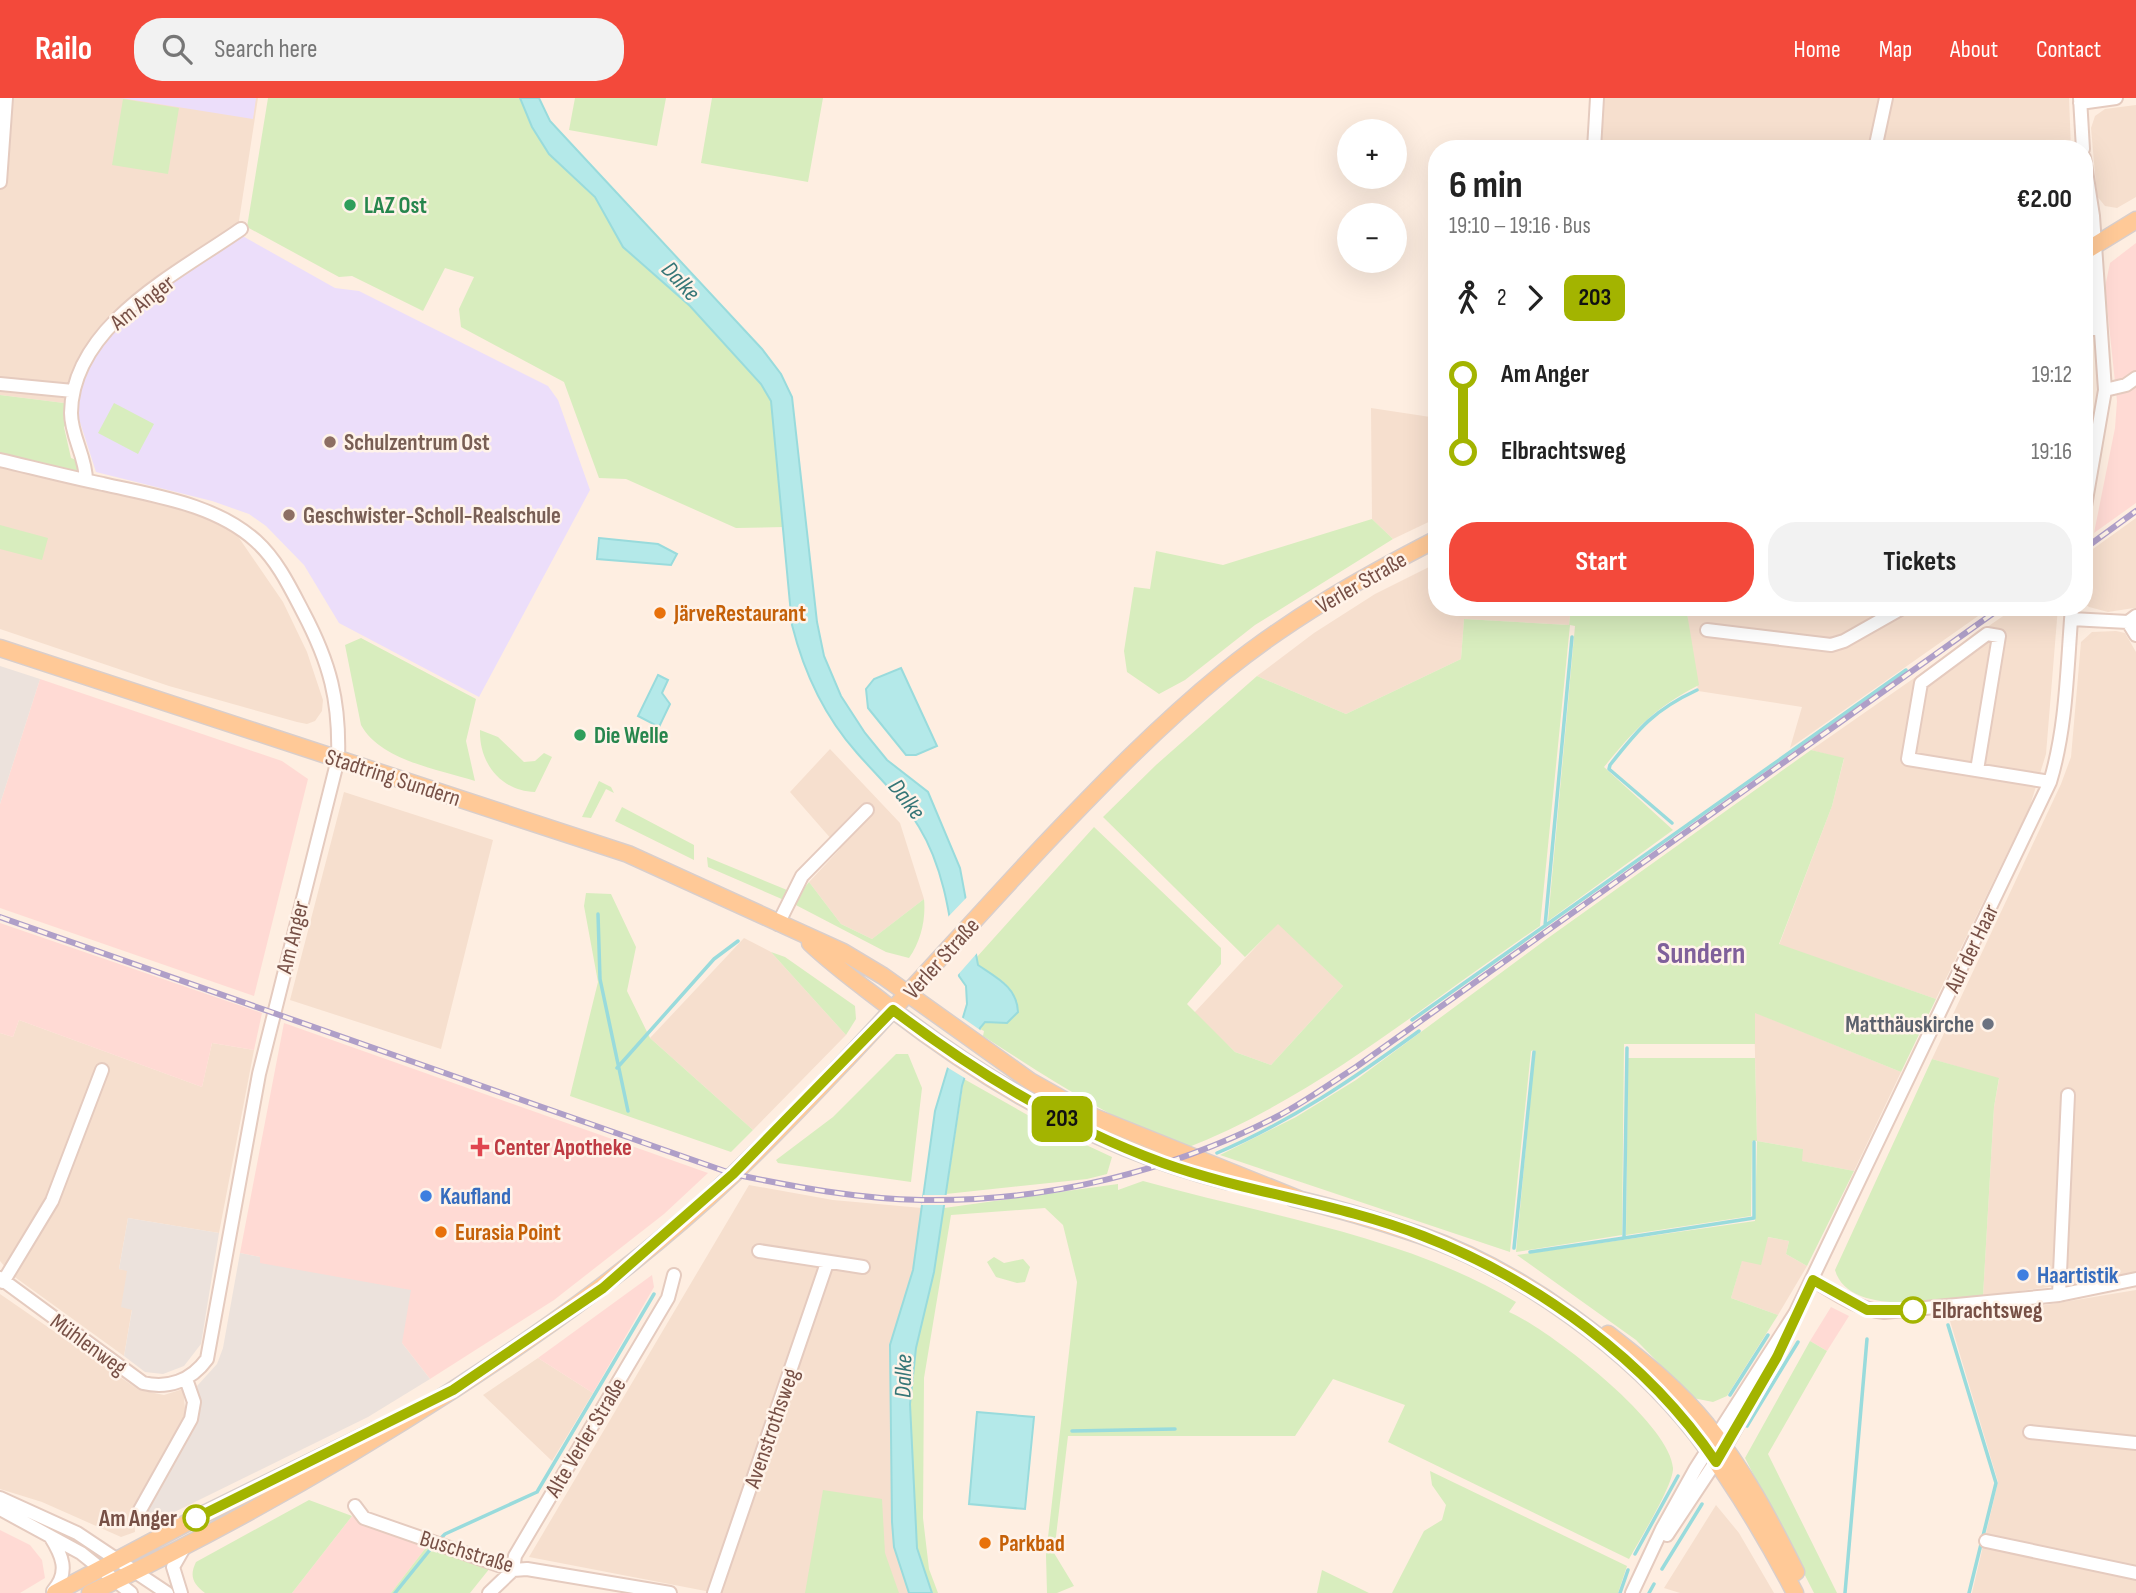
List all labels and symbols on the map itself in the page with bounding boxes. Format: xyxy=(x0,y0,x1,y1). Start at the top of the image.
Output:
place label: LAZ Ost xyxy=(364,192,427,220)
marker: LAZ Ost xyxy=(342,197,358,213)
water label: Dalke xyxy=(655,256,706,307)
street label: Am Anger xyxy=(104,269,181,337)
place label: Schulzentrum Ost xyxy=(344,429,490,457)
marker: Schulzentrum Ost xyxy=(322,434,338,450)
place label: Geschwister-Scholl-Realschule xyxy=(303,502,561,530)
marker: Geschwister-Scholl-Realschule xyxy=(281,507,297,523)
street label: Verler Straße xyxy=(1311,546,1412,620)
place label: JärveRestaurant xyxy=(673,600,806,628)
marker: JärveRestaurant xyxy=(652,605,668,621)
place label: Die Welle xyxy=(594,722,669,750)
marker: Die Welle xyxy=(572,727,588,743)
street label: Stadtring Sundern xyxy=(322,743,464,813)
water label: Dalke xyxy=(882,773,931,825)
street label: Am Anger xyxy=(270,898,316,977)
street label: Auf der Haar xyxy=(1938,899,2005,998)
street label: Verler Straße xyxy=(898,912,986,1005)
district label: Sundern xyxy=(1657,936,1745,972)
place label: Matthäuskirche xyxy=(1845,1011,1974,1039)
marker: Matthäuskirche xyxy=(1980,1016,1996,1032)
line badge: 203 xyxy=(1022,1096,1102,1142)
place label: Center Apotheke xyxy=(494,1134,632,1162)
marker: Center Apotheke xyxy=(472,1139,488,1155)
place label: Kaufland xyxy=(440,1183,511,1211)
marker: Kaufland xyxy=(418,1188,434,1204)
place label: Eurasia Point xyxy=(455,1219,561,1247)
marker: Eurasia Point xyxy=(433,1224,449,1240)
place label: Haartistik xyxy=(2037,1262,2119,1290)
marker: Haartistik xyxy=(2015,1267,2031,1283)
marker: Elbrachtsweg xyxy=(1900,1297,1926,1323)
place label: Elbrachtsweg xyxy=(1932,1297,2043,1325)
street label: Mühlenweg xyxy=(45,1308,132,1382)
water label: Dalke xyxy=(889,1354,918,1398)
street label: Avenstrothsweg xyxy=(738,1365,806,1493)
street label: Alte Verler Straße xyxy=(539,1373,632,1503)
place label: Am Anger xyxy=(98,1505,177,1533)
marker: Am Anger xyxy=(183,1505,209,1531)
street label: Buschstraße xyxy=(417,1524,517,1579)
place label: Parkbad xyxy=(999,1530,1065,1558)
marker: Parkbad xyxy=(977,1535,993,1551)

